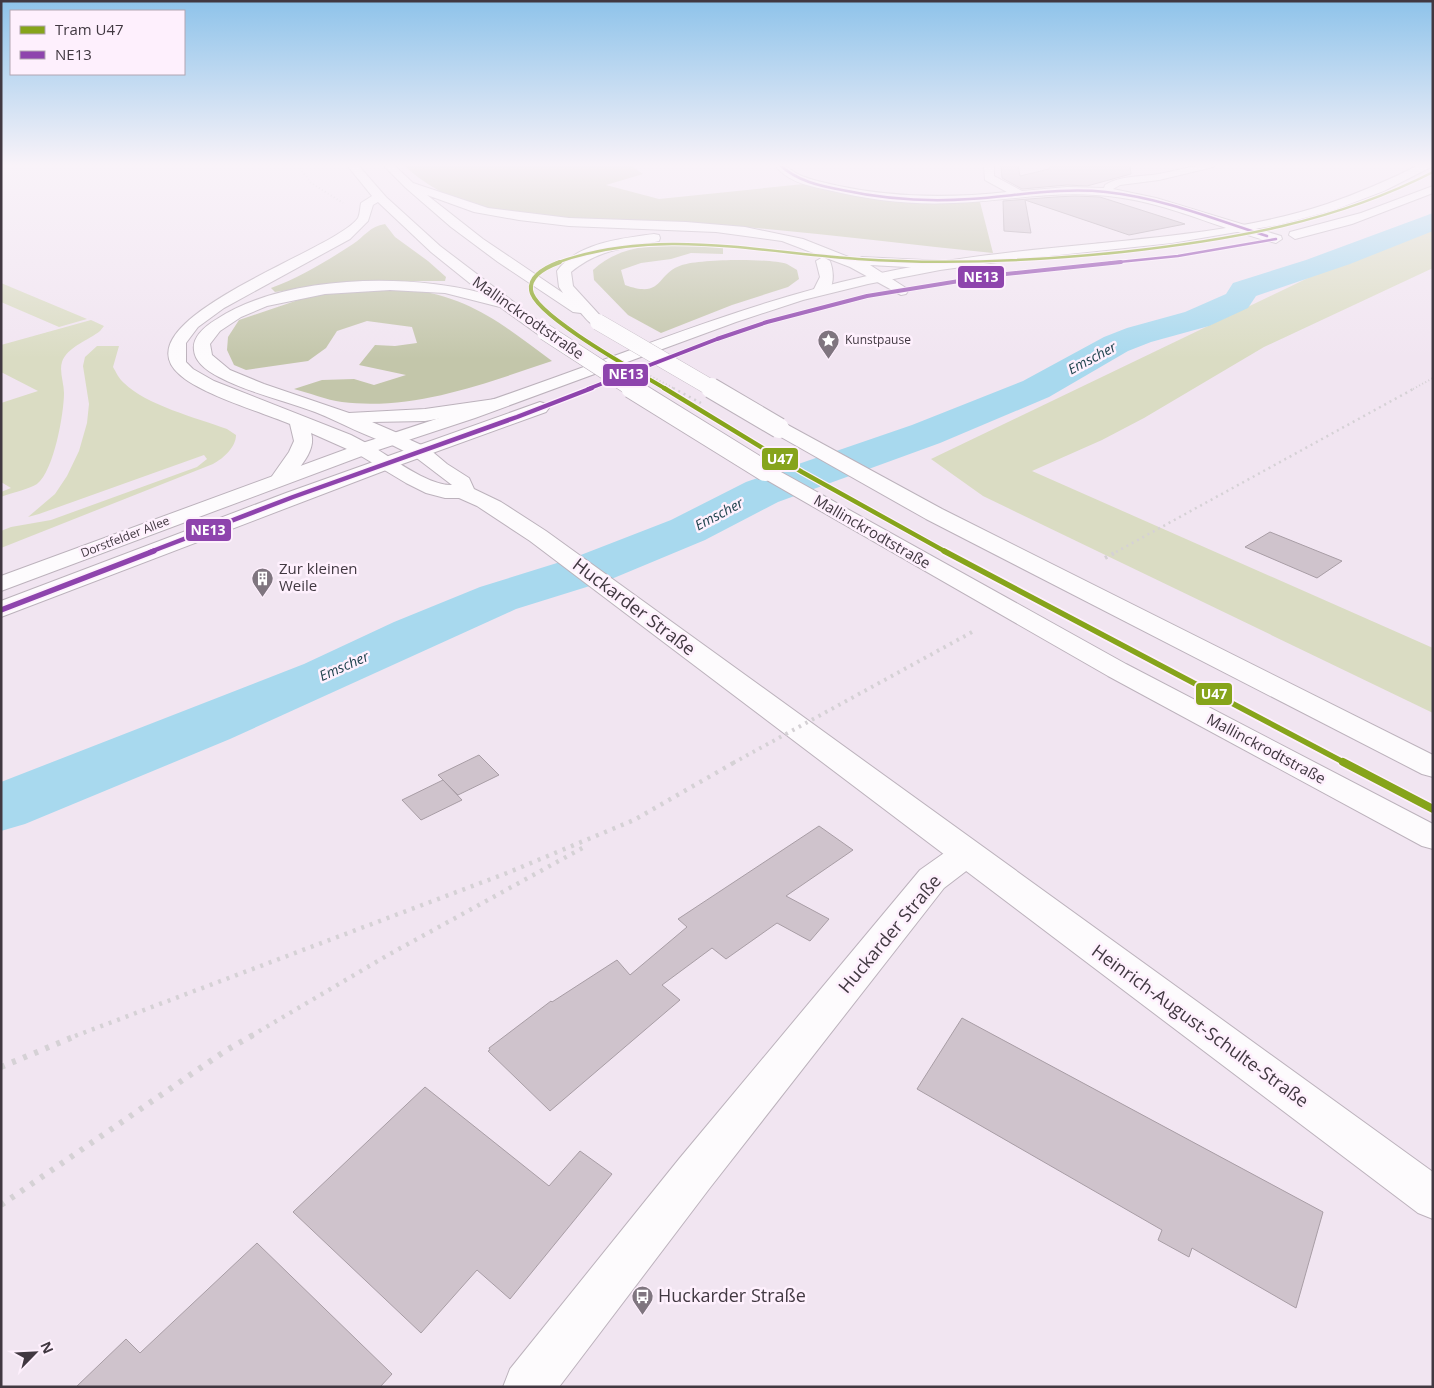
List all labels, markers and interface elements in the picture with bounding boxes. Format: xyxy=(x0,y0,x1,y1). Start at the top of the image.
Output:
legend xyxy=(10,10,185,75)
text: Tram U47 xyxy=(55,19,124,39)
text: NE13 xyxy=(55,44,92,64)
line badge: NE13 xyxy=(957,265,1005,289)
text: NE13 xyxy=(963,267,999,286)
street label: Mallinckrodtstraße xyxy=(469,271,588,363)
place icon: Kunstpause xyxy=(817,328,841,359)
place label: Kunstpause xyxy=(845,331,911,348)
water label: Emscher xyxy=(1064,337,1120,378)
line badge: NE13 xyxy=(602,363,649,387)
text: NE13 xyxy=(608,364,644,383)
line badge: U47 xyxy=(761,447,799,471)
text: U47 xyxy=(767,449,793,468)
street label: Mallinckrodtstraße xyxy=(810,490,935,573)
water label: Emscher xyxy=(691,493,747,534)
street label: Dorstfelder Allee xyxy=(78,512,172,561)
line badge: NE13 xyxy=(185,518,232,542)
text: NE13 xyxy=(190,520,226,539)
street label: Huckarder Straße xyxy=(568,552,701,660)
place label: Zur kleinen Weile xyxy=(279,558,358,595)
building icon: Zur kleinen Weile xyxy=(251,566,275,597)
water label: Emscher xyxy=(316,646,372,685)
line badge: U47 xyxy=(1195,682,1233,706)
text: U47 xyxy=(1201,684,1227,703)
street label: Mallinckrodtstraße xyxy=(1204,708,1329,788)
street label: Huckarder Straße xyxy=(833,869,946,998)
street label: Heinrich-August-Schulte-Straße xyxy=(1087,938,1314,1112)
place label: Huckarder Straße xyxy=(658,1283,806,1307)
bus stop icon: Huckarder Straße xyxy=(630,1284,654,1315)
north arrow xyxy=(10,1328,60,1378)
text: N xyxy=(36,1338,58,1357)

